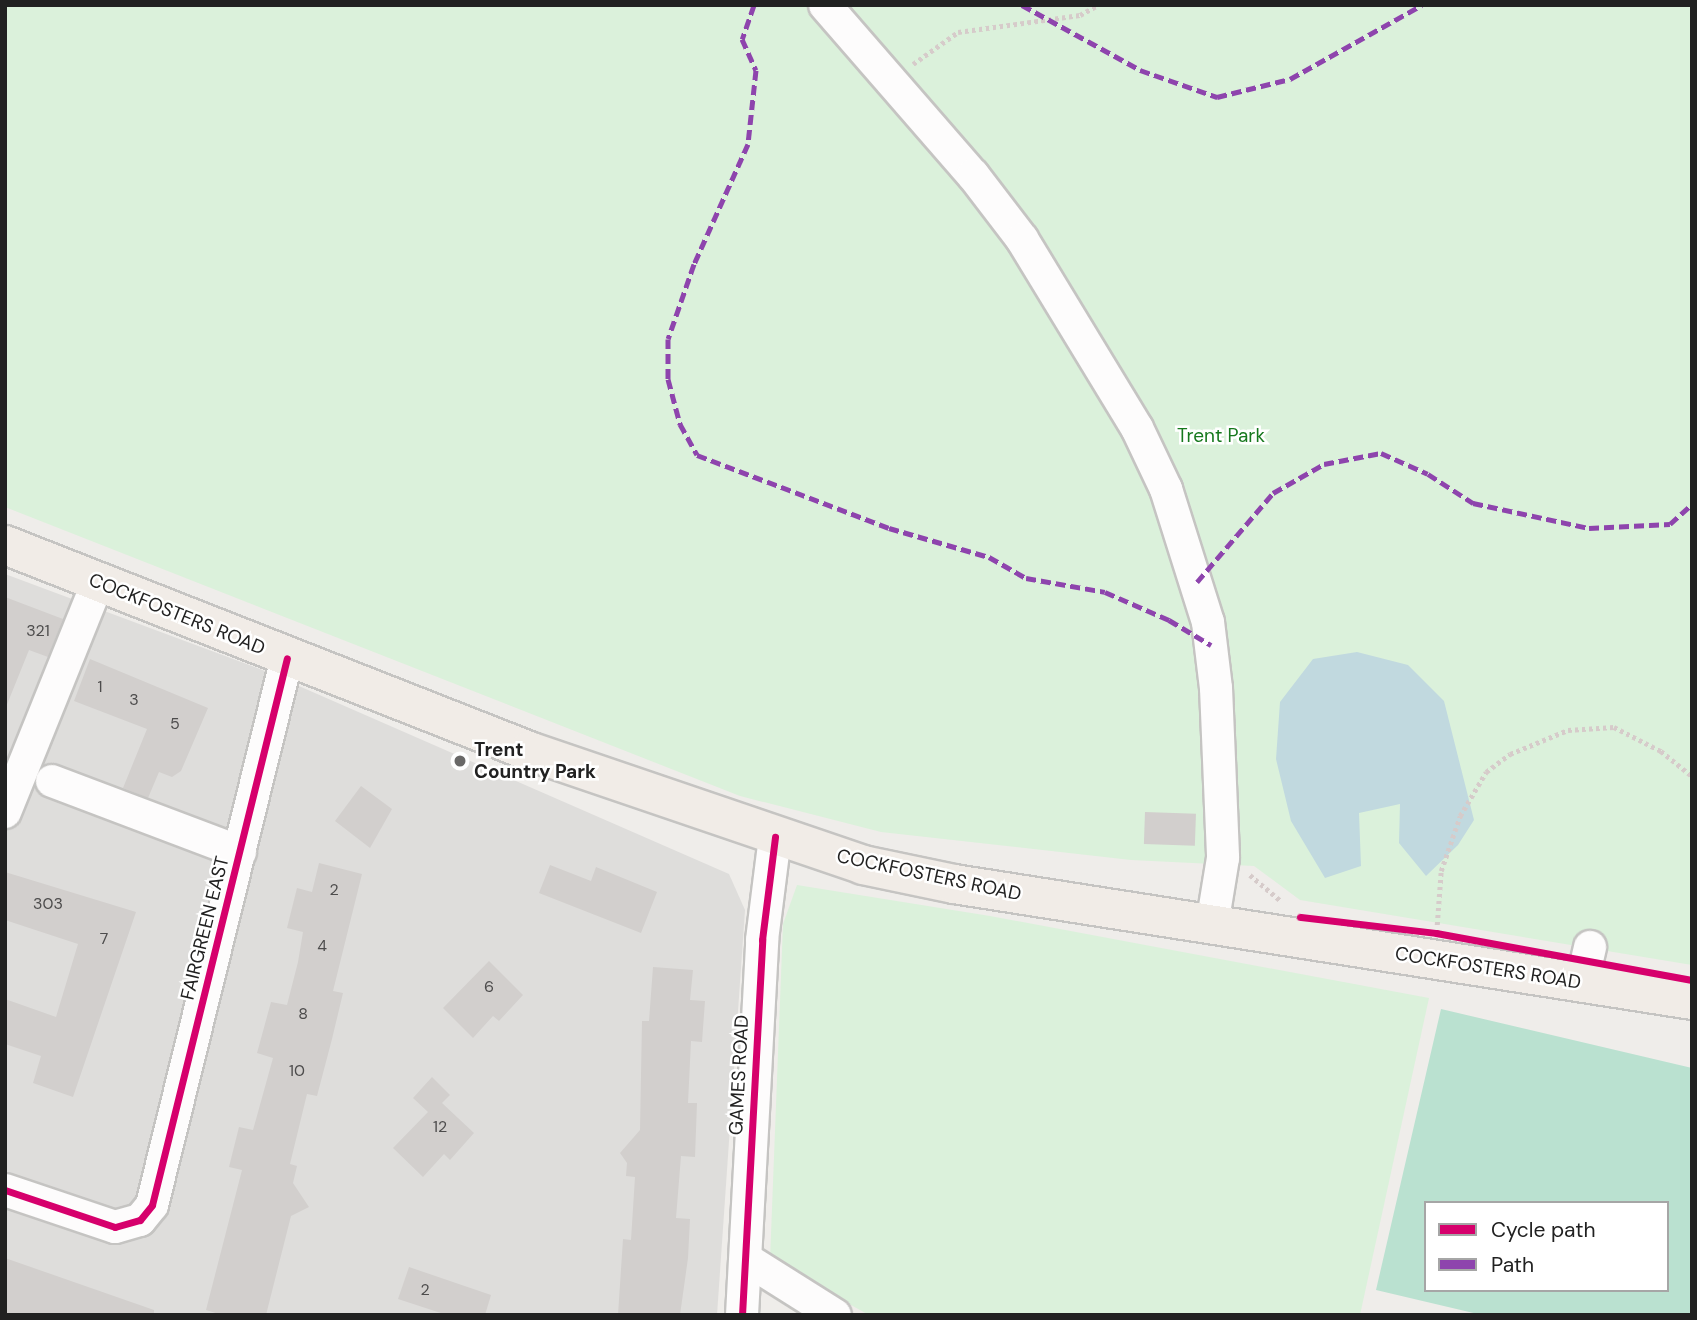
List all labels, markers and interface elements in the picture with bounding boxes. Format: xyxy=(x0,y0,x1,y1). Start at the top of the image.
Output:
park label: Trent Park xyxy=(1177,425,1265,447)
street label: COCKFOSTERS ROAD xyxy=(86,568,268,660)
house number: 321 xyxy=(26,621,50,641)
house number: 1 xyxy=(98,677,102,697)
house number: 3 xyxy=(129,690,139,710)
house number: 5 xyxy=(170,714,180,734)
place label: Trent Country Park xyxy=(474,739,596,783)
marker: Trent Country Park xyxy=(452,753,468,769)
street label: COCKFOSTERS ROAD xyxy=(835,844,1023,906)
street label: FAIRGREEN EAST xyxy=(176,854,234,1002)
house number: 2 xyxy=(329,880,339,900)
house number: 303 xyxy=(33,894,63,914)
house number: 7 xyxy=(100,929,108,949)
house number: 4 xyxy=(317,936,327,956)
street label: COCKFOSTERS ROAD xyxy=(1393,942,1583,994)
house number: 6 xyxy=(484,977,494,997)
house number: 8 xyxy=(298,1004,308,1024)
street label: GAMES ROAD xyxy=(724,1014,754,1136)
house number: 10 xyxy=(289,1061,305,1081)
house number: 12 xyxy=(433,1117,447,1137)
legend xyxy=(1424,1201,1669,1292)
text: Cycle path xyxy=(1491,1216,1596,1244)
text: Path xyxy=(1491,1251,1534,1279)
house number: 2 xyxy=(420,1280,430,1300)

